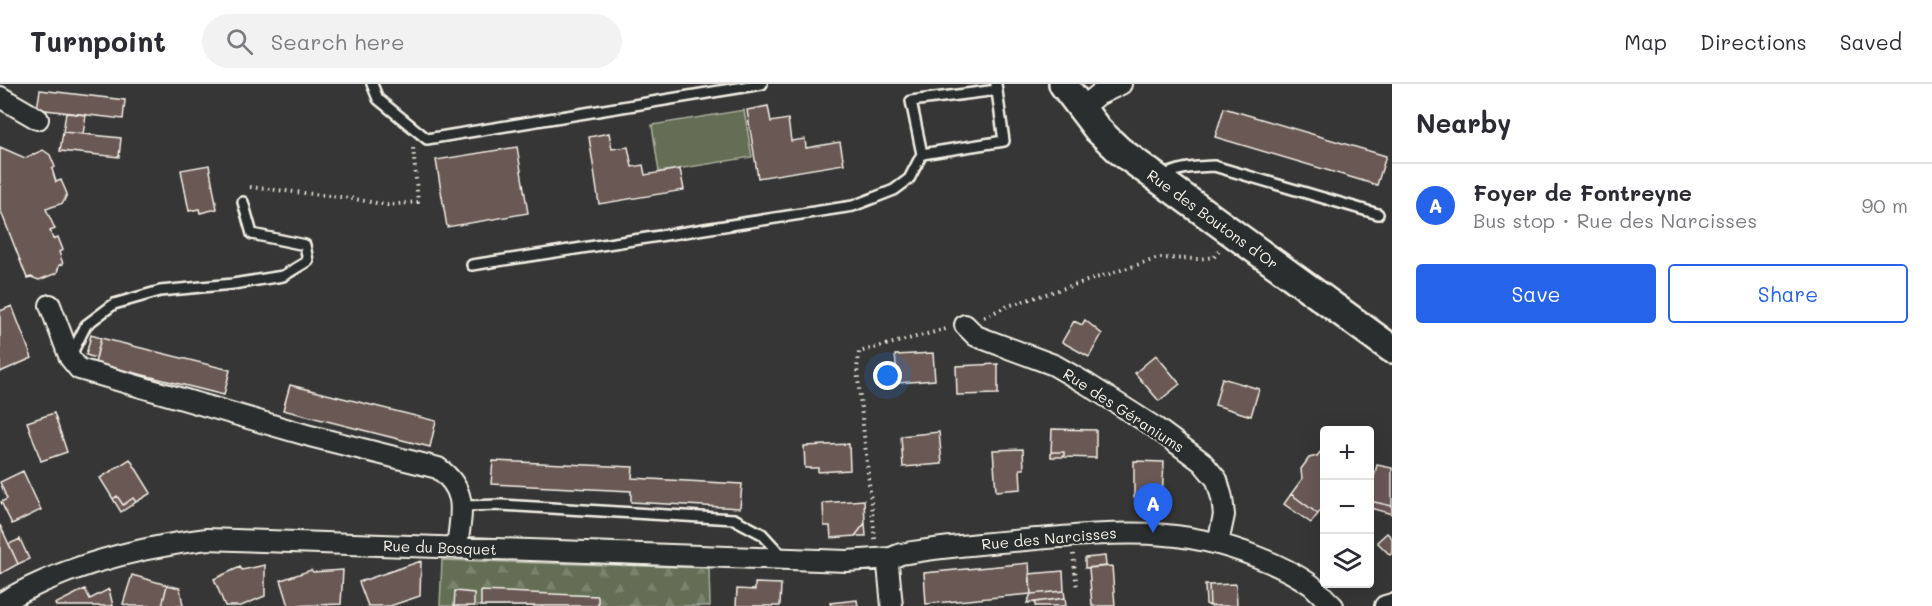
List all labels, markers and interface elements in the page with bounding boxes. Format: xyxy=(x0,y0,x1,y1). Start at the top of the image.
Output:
search box xyxy=(202,14,622,68)
text: Turnpoint xyxy=(30,23,166,59)
icon: search xyxy=(223,25,256,58)
text: Search here xyxy=(271,27,405,56)
text: Map xyxy=(1624,28,1667,55)
text: Directions xyxy=(1700,28,1807,55)
text: Saved xyxy=(1840,28,1902,55)
text: Nearby xyxy=(1416,106,1511,140)
street label: Rue des Boutons d'Or xyxy=(1143,165,1283,273)
text: Foyer de Fontreyne xyxy=(1473,178,1692,207)
text: A xyxy=(1429,192,1442,218)
text: 90 m xyxy=(1862,192,1908,218)
text: Bus stop · Rue des Narcisses xyxy=(1473,207,1757,233)
button: Save xyxy=(1416,264,1656,323)
button: Share xyxy=(1668,264,1908,323)
your location xyxy=(873,361,902,390)
street label: Rue des Géraniums xyxy=(1060,363,1188,457)
map controls xyxy=(1320,426,1374,588)
button: + xyxy=(1320,426,1374,480)
button: − xyxy=(1320,480,1374,534)
pin: A xyxy=(1134,484,1172,533)
street label: Rue des Narcisses xyxy=(981,522,1117,554)
button: layers xyxy=(1320,534,1374,588)
street label: Rue du Bosquet xyxy=(383,535,497,559)

